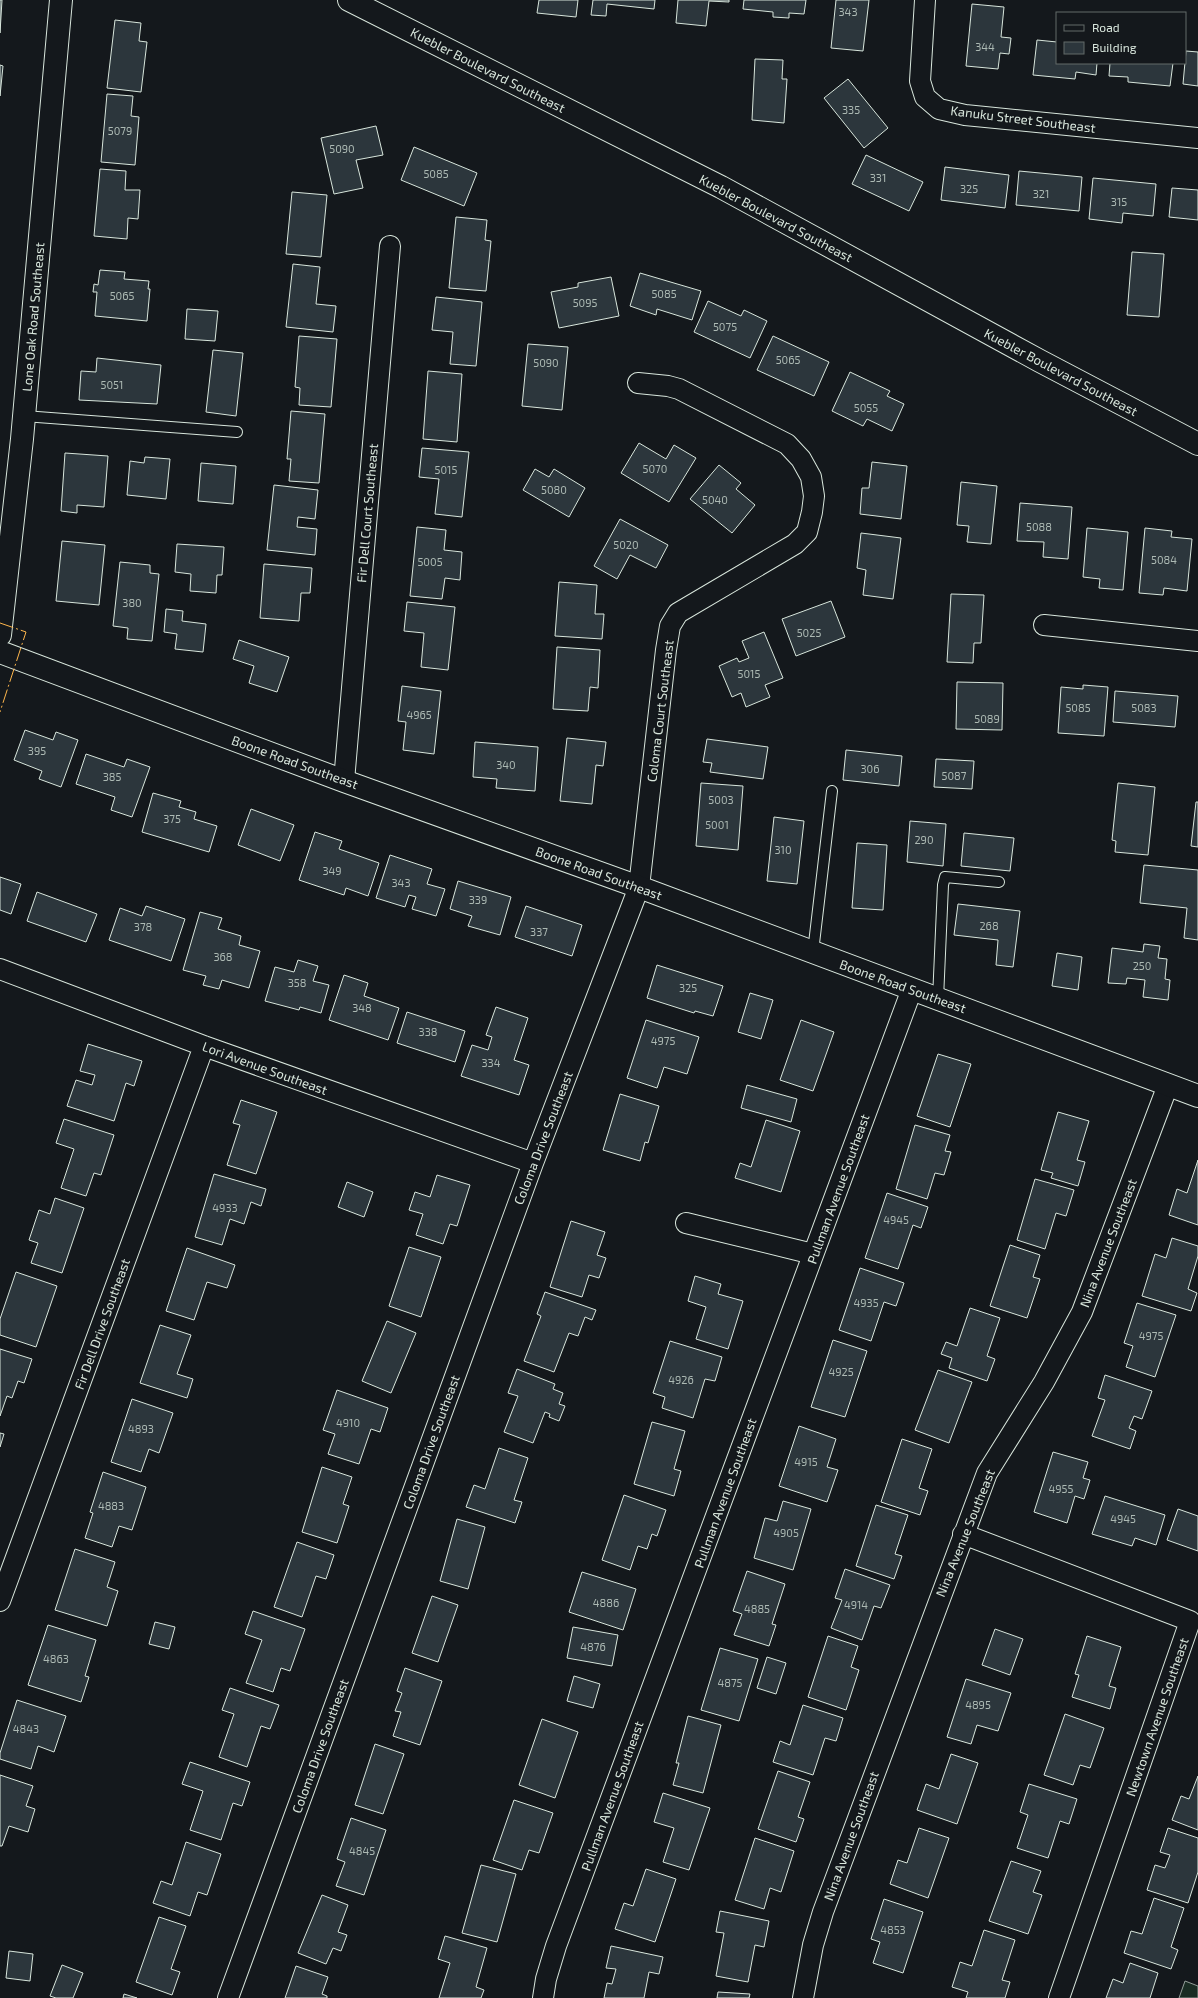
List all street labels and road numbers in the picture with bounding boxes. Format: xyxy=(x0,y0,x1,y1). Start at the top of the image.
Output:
street label: Kuebler Boulevard Southeast xyxy=(408,24,568,116)
street label: Kanuku Street Southeast xyxy=(950,102,1096,136)
street label: Kuebler Boulevard Southeast xyxy=(697,171,855,265)
street label: Lone Oak Road Southeast xyxy=(19,242,48,392)
street label: Kuebler Boulevard Southeast xyxy=(982,325,1140,419)
street label: Fir Dell Court Southeast xyxy=(353,443,381,583)
street label: Coloma Court Southeast xyxy=(643,639,677,783)
street label: Boone Road Southeast xyxy=(230,732,360,792)
street label: Boone Road Southeast xyxy=(534,843,664,903)
street label: Boone Road Southeast xyxy=(838,956,968,1016)
street label: Lori Avenue Southeast xyxy=(200,1038,330,1098)
street label: Coloma Drive Southeast xyxy=(510,1069,576,1207)
street label: Pullman Avenue Southeast xyxy=(803,1112,873,1266)
street label: Nina Avenue Southeast xyxy=(1076,1176,1140,1310)
street label: Fir Dell Drive Southeast xyxy=(71,1256,133,1392)
street label: Coloma Drive Southeast xyxy=(399,1373,463,1511)
street label: Pullman Avenue Southeast xyxy=(690,1416,760,1570)
street label: Nina Avenue Southeast xyxy=(932,1467,998,1599)
street label: Newtown Avenue Southeast xyxy=(1122,1636,1192,1798)
street label: Coloma Drive Southeast xyxy=(288,1677,352,1815)
street label: Pullman Avenue Southeast xyxy=(577,1719,647,1873)
street label: Nina Avenue Southeast xyxy=(820,1769,882,1903)

